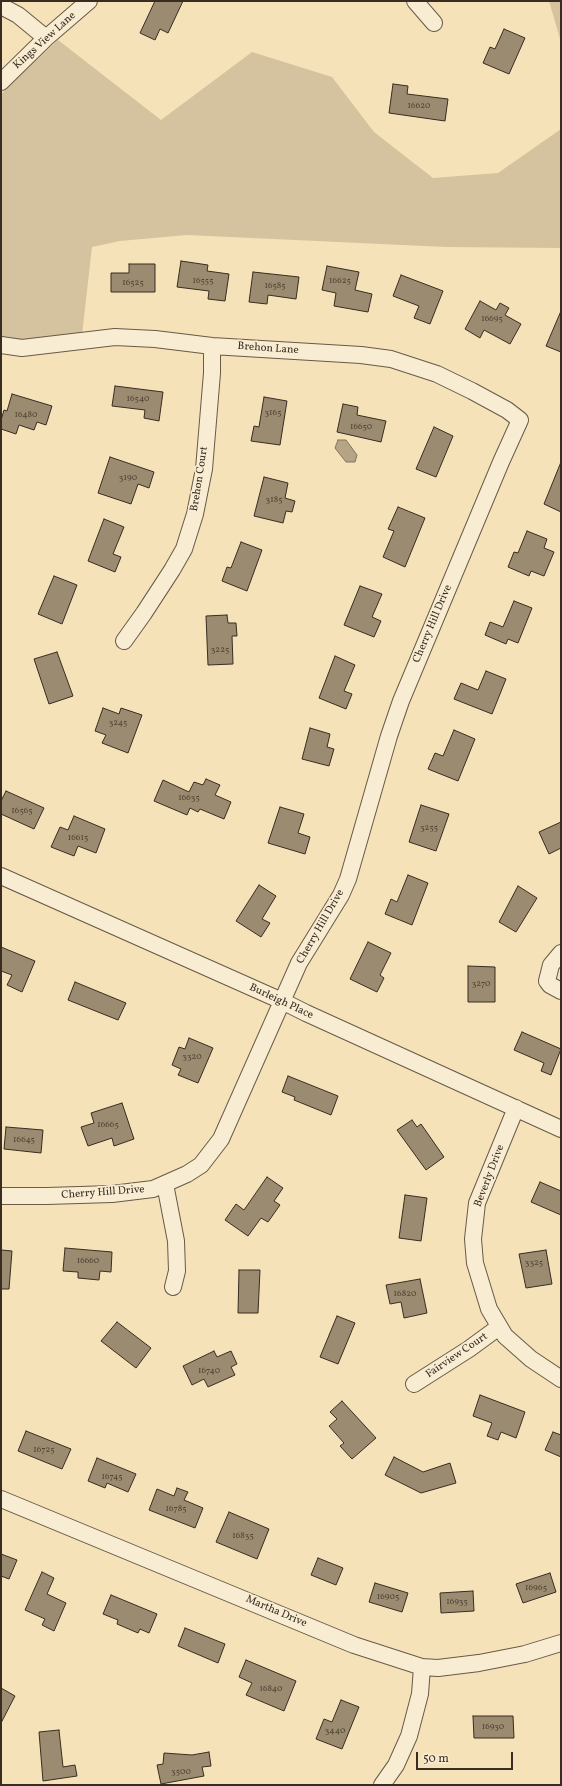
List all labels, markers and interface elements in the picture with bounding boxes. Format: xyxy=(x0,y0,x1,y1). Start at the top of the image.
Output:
street label: Kings View Lane xyxy=(11,10,79,72)
house number: 16620 xyxy=(408,101,430,111)
house number: 16555 xyxy=(192,276,214,286)
house number: 16625 xyxy=(329,276,351,286)
house number: 16525 xyxy=(122,278,144,288)
house number: 16585 xyxy=(264,281,286,291)
house number: 16695 xyxy=(481,314,503,324)
street label: Brehon Lane xyxy=(237,340,299,358)
house number: 16540 xyxy=(127,394,149,404)
house number: 3165 xyxy=(265,408,281,418)
house number: 16480 xyxy=(15,410,37,420)
house number: 16650 xyxy=(350,422,372,432)
street label: Brehon Court xyxy=(188,446,212,512)
house number: 3190 xyxy=(119,473,137,483)
house number: 3185 xyxy=(266,495,282,505)
street label: Cherry Hill Drive xyxy=(411,583,455,665)
house number: 3225 xyxy=(211,645,229,655)
house number: 3245 xyxy=(109,718,127,728)
house number: 16635 xyxy=(178,793,200,803)
house number: 16565 xyxy=(11,806,33,816)
house number: 3255 xyxy=(420,823,438,833)
house number: 16615 xyxy=(68,833,88,843)
street label: Cherry Hill Drive xyxy=(294,888,348,966)
house number: 3270 xyxy=(472,979,490,989)
street label: Burleigh Place xyxy=(247,981,315,1023)
house number: 3320 xyxy=(182,1052,202,1062)
house number: 16665 xyxy=(97,1120,119,1130)
house number: 16645 xyxy=(13,1135,35,1145)
street label: Beverly Drive xyxy=(472,1143,508,1209)
street label: Cherry Hill Drive xyxy=(61,1184,145,1202)
house number: 16660 xyxy=(77,1256,99,1266)
house number: 3325 xyxy=(525,1258,543,1268)
house number: 16820 xyxy=(394,1289,416,1299)
street label: Fairview Court xyxy=(424,1330,490,1382)
house number: 16740 xyxy=(198,1366,220,1376)
house number: 16725 xyxy=(33,1445,55,1455)
house number: 16745 xyxy=(102,1472,122,1482)
house number: 16785 xyxy=(166,1504,186,1514)
house number: 16835 xyxy=(232,1531,254,1541)
house number: 16965 xyxy=(525,1583,547,1593)
house number: 16905 xyxy=(377,1592,399,1602)
street label: Martha Drive xyxy=(243,1593,309,1631)
house number: 16935 xyxy=(446,1597,468,1607)
house number: 16840 xyxy=(260,1684,282,1694)
house number: 16930 xyxy=(482,1722,504,1732)
house number: 3440 xyxy=(325,1726,345,1736)
scale bar xyxy=(418,1744,515,1770)
text: 50 m xyxy=(423,1751,449,1767)
house number: 3500 xyxy=(171,1767,191,1777)

